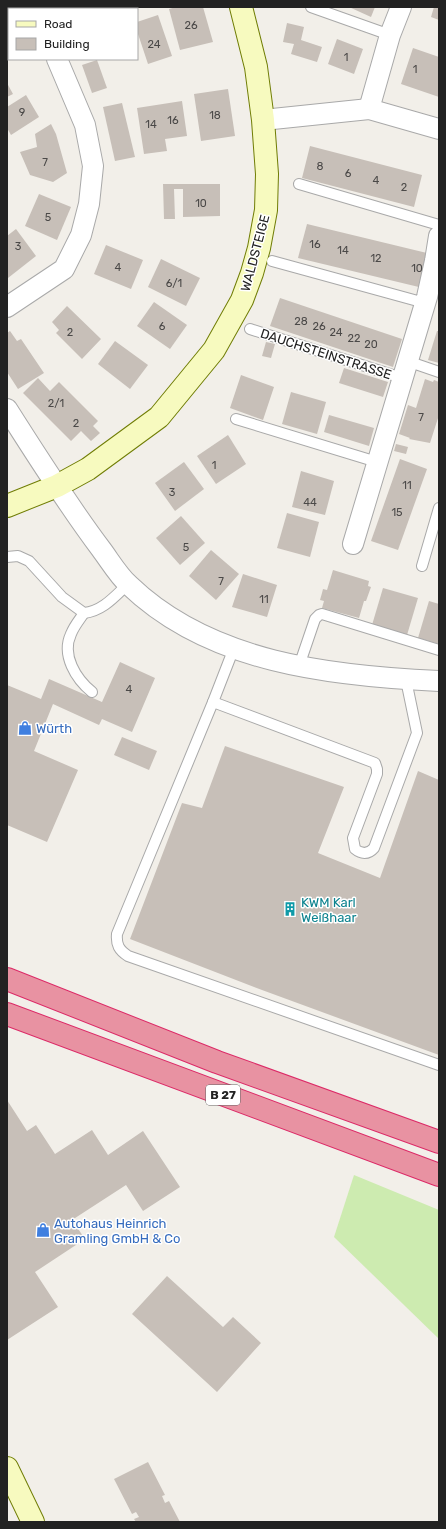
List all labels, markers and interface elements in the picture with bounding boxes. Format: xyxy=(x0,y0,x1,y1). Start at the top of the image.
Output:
legend xyxy=(8,8,138,60)
text: Road xyxy=(44,17,72,31)
house number: 26 xyxy=(184,19,198,32)
text: Building xyxy=(44,37,90,51)
house number: 24 xyxy=(147,38,161,51)
house number: 1 xyxy=(344,51,348,64)
house number: 1 xyxy=(413,63,417,76)
house number: 9 xyxy=(19,106,25,119)
house number: 18 xyxy=(209,109,221,122)
house number: 16 xyxy=(167,114,179,127)
house number: 14 xyxy=(145,118,157,131)
house number: 7 xyxy=(42,156,48,169)
house number: 8 xyxy=(317,160,324,173)
house number: 6 xyxy=(345,167,352,180)
house number: 4 xyxy=(373,174,380,187)
house number: 2 xyxy=(401,181,407,194)
house number: 10 xyxy=(195,197,207,210)
house number: 5 xyxy=(45,211,52,224)
street label: WALDSTEIGE xyxy=(238,213,272,293)
house number: 16 xyxy=(309,238,321,251)
house number: 3 xyxy=(15,240,22,253)
house number: 14 xyxy=(337,244,349,257)
house number: 12 xyxy=(370,252,382,265)
house number: 4 xyxy=(115,261,122,274)
house number: 10 xyxy=(411,262,423,275)
house number: 6/1 xyxy=(166,277,182,290)
house number: 28 xyxy=(294,315,308,328)
house number: 6 xyxy=(159,320,166,333)
house number: 26 xyxy=(312,320,326,333)
house number: 2 xyxy=(67,326,73,339)
street label: DAUCHSTEINSTRASSE xyxy=(259,326,394,382)
house number: 24 xyxy=(329,326,343,339)
house number: 22 xyxy=(348,332,360,345)
house number: 20 xyxy=(364,338,378,351)
house number: 2/1 xyxy=(48,397,64,410)
house number: 7 xyxy=(418,411,424,424)
house number: 2 xyxy=(73,417,79,430)
house number: 1 xyxy=(212,459,216,472)
house number: 11 xyxy=(402,479,412,492)
house number: 3 xyxy=(169,486,176,499)
house number: 44 xyxy=(303,496,317,509)
house number: 15 xyxy=(391,506,403,519)
house number: 5 xyxy=(183,541,190,554)
house number: 7 xyxy=(218,575,224,588)
house number: 11 xyxy=(259,593,269,606)
house number: 4 xyxy=(126,683,133,696)
shop icon: Würth xyxy=(17,720,33,736)
place label: Würth xyxy=(36,721,72,736)
place label: KWM Karl Weißhaar xyxy=(301,895,356,925)
building icon: KWM Karl Weißhaar xyxy=(282,901,298,917)
road number: B 27 xyxy=(206,1085,240,1105)
place label: Autohaus Heinrich Gramling GmbH & Co xyxy=(54,1216,181,1247)
shop icon: Autohaus Heinrich Gramling GmbH & Co xyxy=(35,1222,51,1238)

